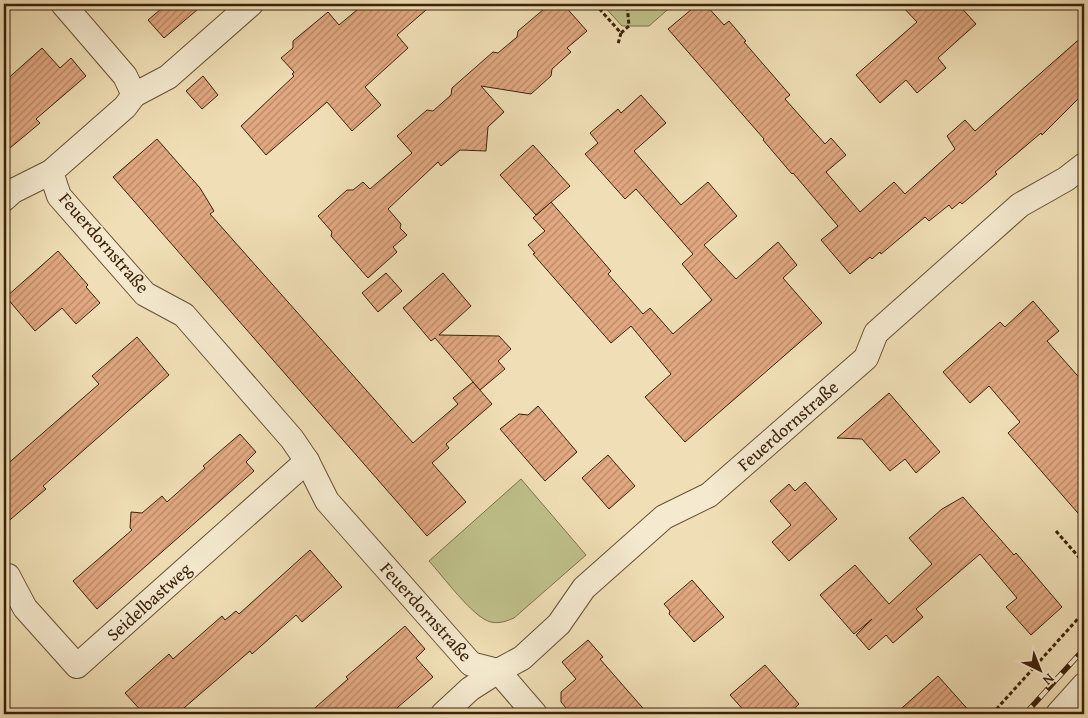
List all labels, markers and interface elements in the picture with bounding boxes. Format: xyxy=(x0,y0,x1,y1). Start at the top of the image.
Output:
street label: Feuerdornstraße xyxy=(53,186,156,299)
street label: Feuerdornstraße xyxy=(731,374,844,477)
street label: Seidelbastweg xyxy=(100,556,197,647)
street label: Feuerdornstraße xyxy=(374,556,479,668)
north arrow xyxy=(1016,646,1066,696)
text: N xyxy=(1038,669,1059,690)

